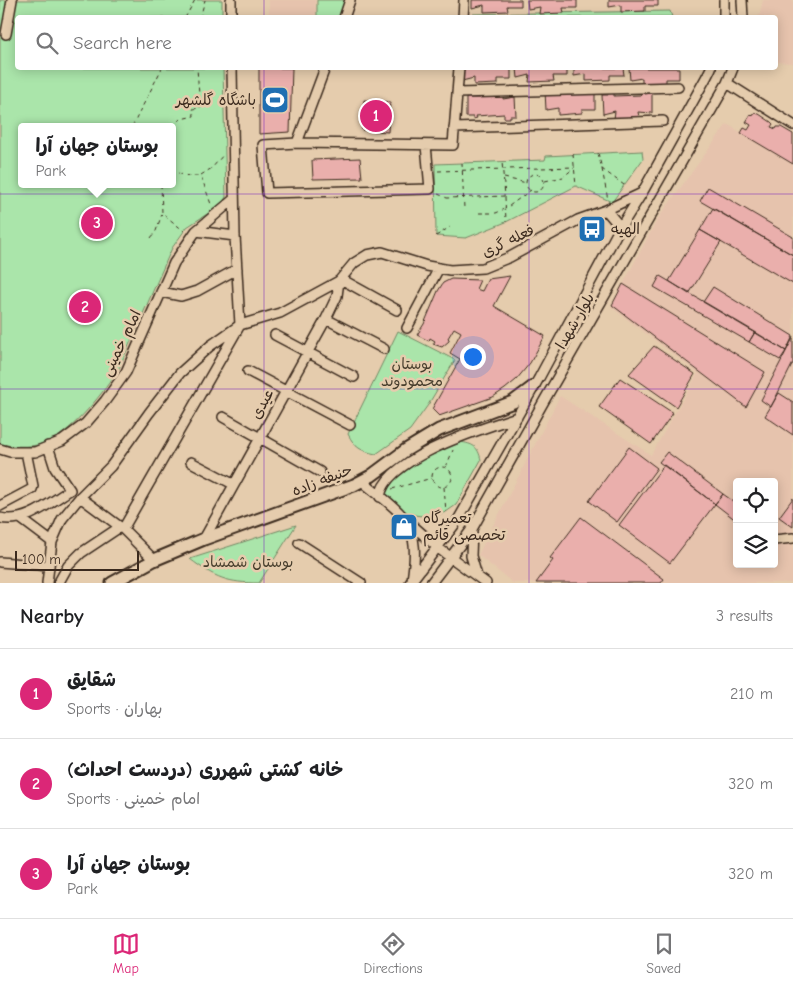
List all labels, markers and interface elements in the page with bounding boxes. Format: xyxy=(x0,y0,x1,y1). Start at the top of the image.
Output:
search box xyxy=(15,15,778,70)
icon: search xyxy=(33,29,61,57)
text: Search here xyxy=(73,32,172,54)
sports icon: باشگاه گلشهر xyxy=(260,85,290,115)
place label: باشگاه گلشهر xyxy=(175,91,256,109)
pin: 1 xyxy=(360,97,392,135)
popup xyxy=(18,123,176,188)
text: بوستان جهان آرا xyxy=(35,135,159,157)
text: Park xyxy=(35,162,66,180)
pin: 3 xyxy=(81,204,113,242)
bus stop icon: الهیه xyxy=(577,214,607,244)
place label: الهیه xyxy=(611,220,640,238)
street label: فعله گری xyxy=(479,221,537,261)
pin: 2 xyxy=(69,288,101,326)
street label: بلوار شهدا xyxy=(552,290,598,352)
street label: امام خمینی xyxy=(97,307,147,380)
your location xyxy=(460,344,486,370)
park label: بوستان محمودوند xyxy=(381,355,443,390)
street label: عیدی xyxy=(247,386,277,422)
street label: حنیفه زاده xyxy=(289,460,355,500)
map controls xyxy=(733,478,778,568)
button: locate xyxy=(733,478,778,523)
place label: تعمیرگاه تخصصی قائم xyxy=(423,509,506,547)
shop icon: تعمیرگاه تخصصی قائم xyxy=(389,512,419,542)
button: layers xyxy=(733,523,778,568)
scale bar xyxy=(15,548,139,571)
text: 100 m xyxy=(22,551,61,568)
park label: بوستان شمشاد xyxy=(203,553,293,571)
text: Nearby xyxy=(20,604,84,628)
text: 3 results xyxy=(716,607,773,625)
text: شقایق xyxy=(67,669,116,691)
text: 1 xyxy=(33,685,39,703)
text: 210 m xyxy=(730,685,773,703)
text: Sports · بهاران xyxy=(67,700,163,718)
text: خانه کشتی شهرری (دردست احداث) xyxy=(67,759,343,781)
text: 2 xyxy=(32,775,40,793)
text: 320 m xyxy=(728,775,773,793)
text: Sports · امام خمینی xyxy=(67,790,200,808)
text: بوستان جهان آرا xyxy=(67,853,190,875)
text: 3 xyxy=(32,865,40,883)
text: 320 m xyxy=(728,865,773,883)
text: Park xyxy=(67,880,98,898)
tab: Map xyxy=(112,930,140,977)
tab: Directions xyxy=(363,930,423,977)
tab: Saved xyxy=(646,930,681,977)

